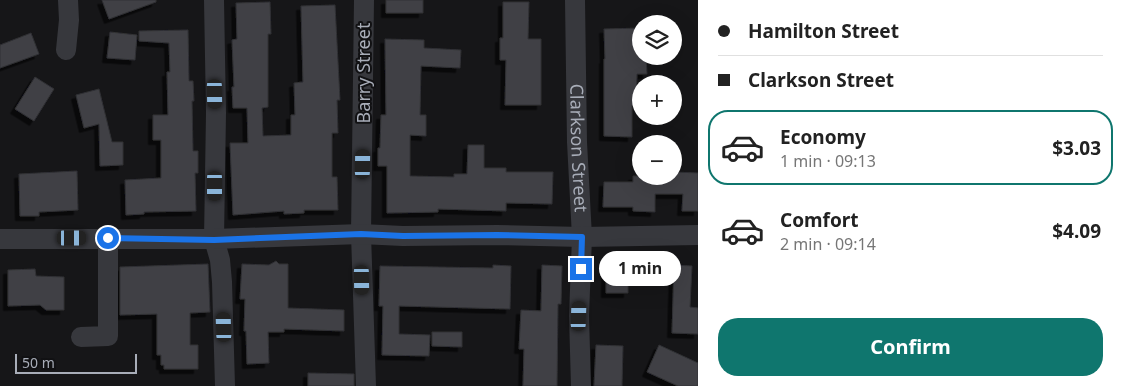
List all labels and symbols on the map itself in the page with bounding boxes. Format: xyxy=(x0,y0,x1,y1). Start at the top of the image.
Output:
street label: Barry Street xyxy=(351,22,375,123)
car xyxy=(207,79,222,109)
street label: Clarkson Street xyxy=(565,83,594,213)
car xyxy=(355,149,370,179)
car xyxy=(207,171,222,201)
route start xyxy=(97,227,119,249)
car xyxy=(57,231,87,246)
callout: 1 min xyxy=(598,252,681,286)
route end xyxy=(570,258,592,280)
car xyxy=(354,265,369,295)
car xyxy=(570,301,587,331)
car xyxy=(215,312,232,342)
scale bar xyxy=(15,351,138,374)

